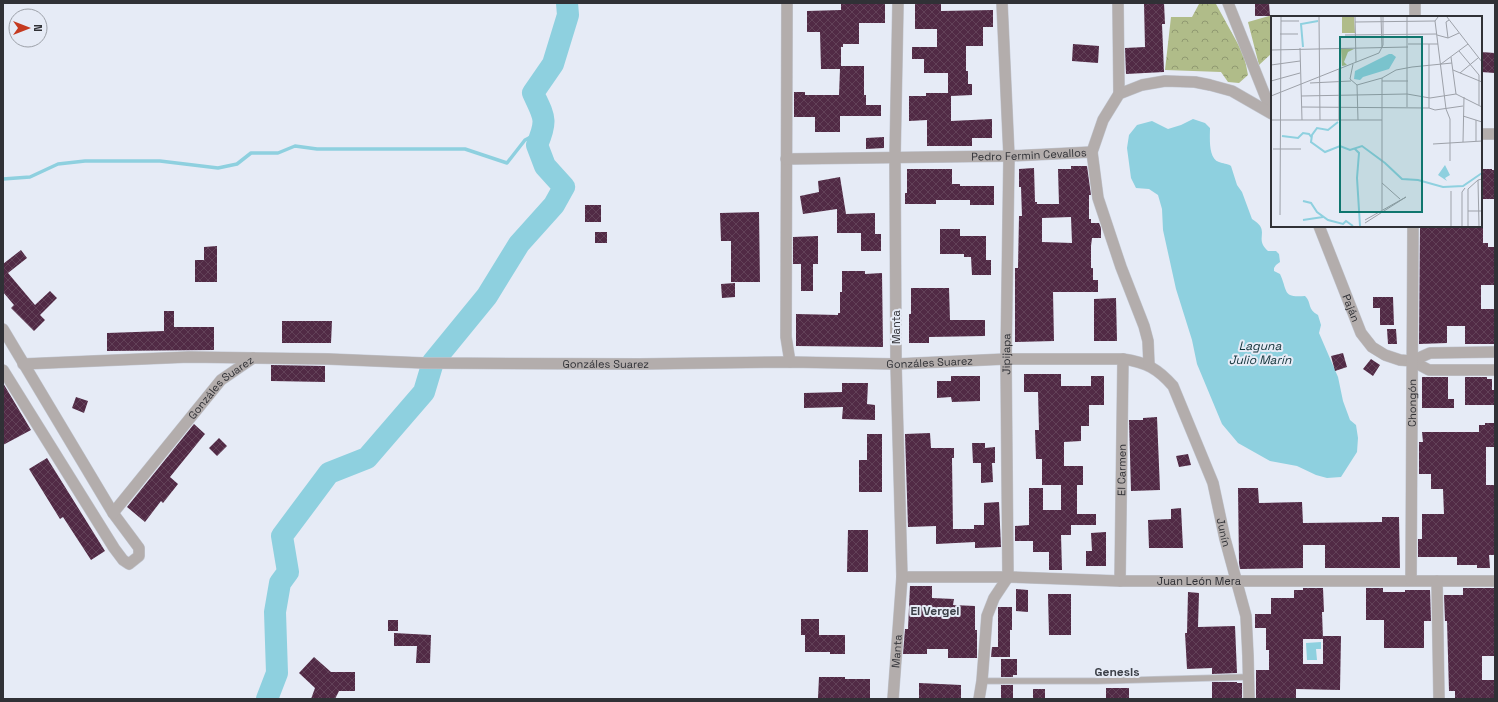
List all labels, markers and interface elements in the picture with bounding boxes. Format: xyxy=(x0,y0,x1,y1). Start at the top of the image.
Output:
north arrow xyxy=(8,8,48,48)
inset map xyxy=(1271,16,1482,227)
text: N xyxy=(31,24,45,32)
street label: Pedro Fermin Cevallos xyxy=(971,145,1087,164)
street label: Paján xyxy=(1339,292,1363,324)
street label: Manta xyxy=(889,309,903,344)
street label: Jipijapa xyxy=(999,332,1013,375)
water label: Laguna Julio Marín xyxy=(1229,338,1292,368)
street label: Gonzáles Suarez xyxy=(185,353,256,422)
street label: Gonzáles Suarez xyxy=(886,353,973,371)
street label: Gonzáles Suarez xyxy=(562,357,649,371)
street label: Chongón xyxy=(1405,379,1419,427)
street label: El Carmen xyxy=(1114,444,1129,496)
street label: Junín xyxy=(1214,516,1234,548)
street label: Juan León Mera xyxy=(1157,574,1242,588)
district label: El Vergel xyxy=(910,603,960,619)
street label: Manta xyxy=(888,633,905,668)
district label: Genesis xyxy=(1095,664,1139,680)

